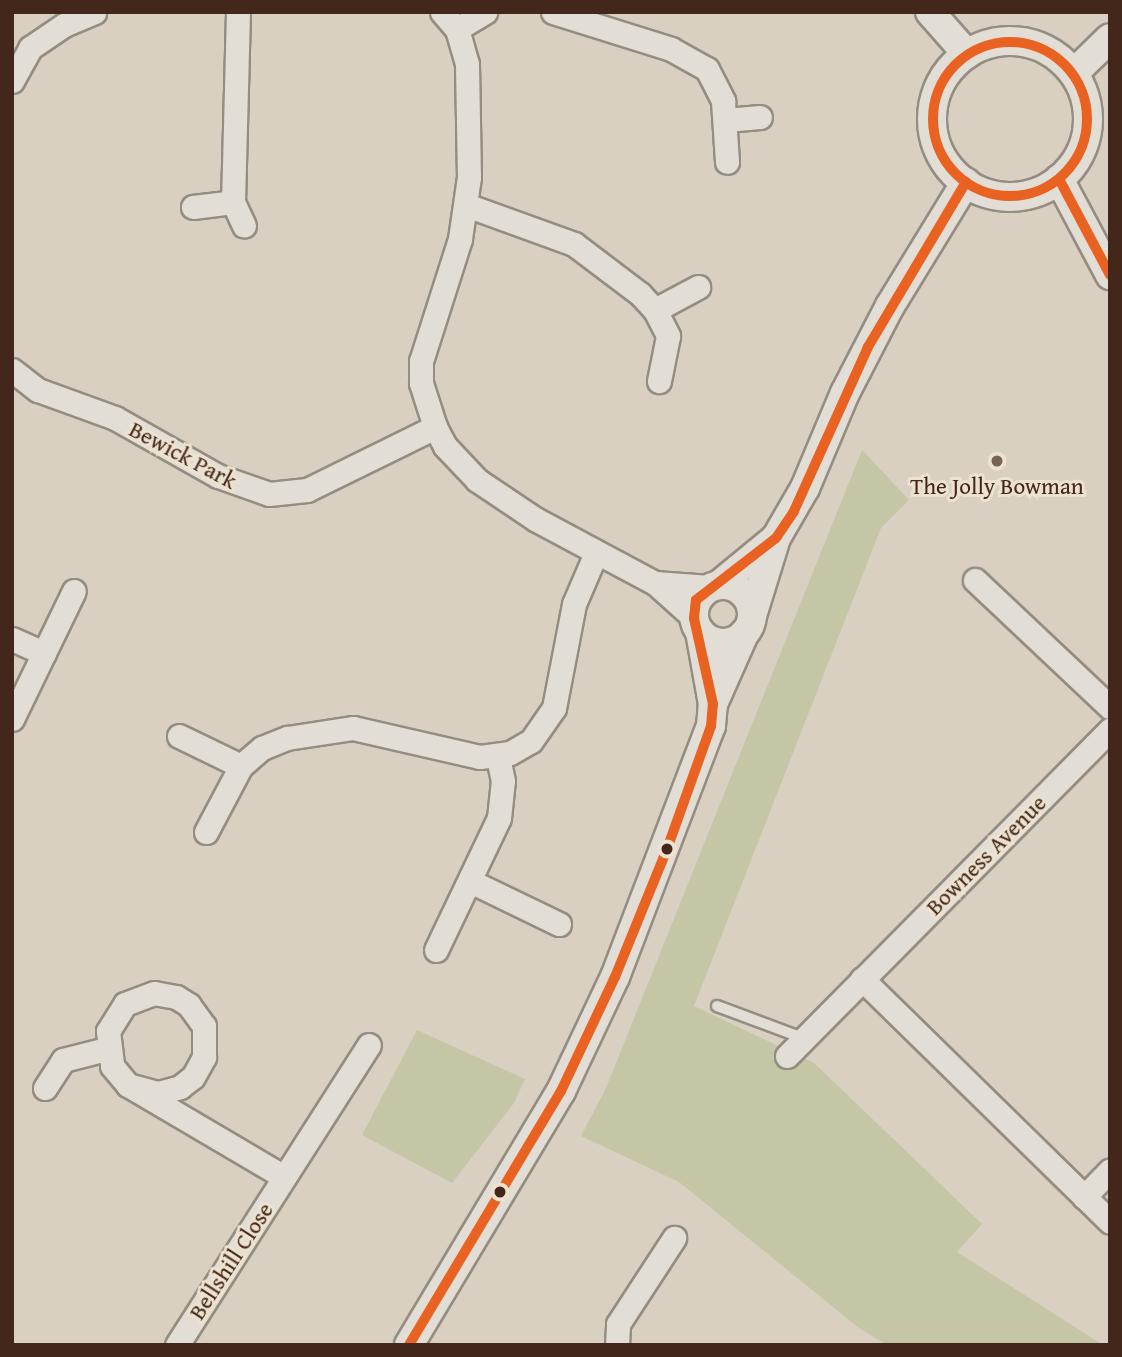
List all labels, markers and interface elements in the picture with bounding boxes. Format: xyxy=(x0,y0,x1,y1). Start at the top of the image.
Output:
street label: Bewick Park xyxy=(125,415,241,495)
marker: The Jolly Bowman xyxy=(989,453,1005,469)
place label: The Jolly Bowman xyxy=(910,472,1084,500)
street label: Bowness Avenue xyxy=(920,789,1052,921)
unlabelled marker xyxy=(660,842,674,856)
unlabelled marker xyxy=(493,1185,507,1199)
street label: Bellshill Close xyxy=(183,1197,279,1325)

